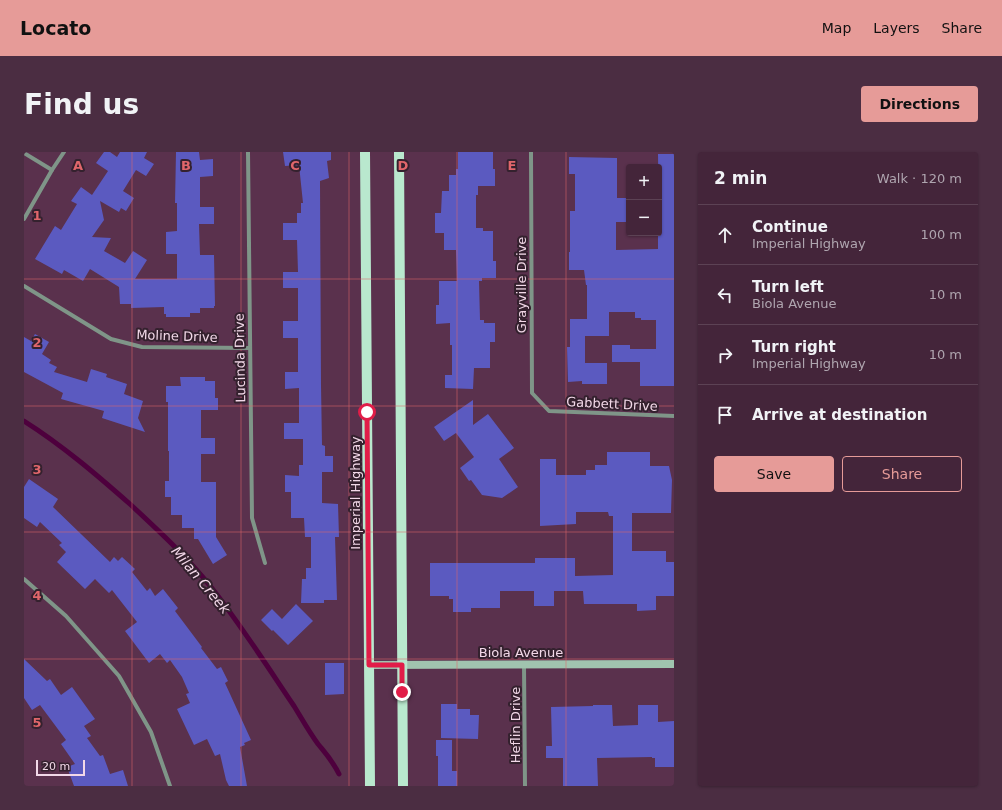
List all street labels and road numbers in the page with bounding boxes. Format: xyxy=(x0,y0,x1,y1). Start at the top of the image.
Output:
street label: Grayville Drive xyxy=(514,237,529,333)
street label: Lucinda Drive xyxy=(232,313,248,403)
street label: Moline Drive xyxy=(136,327,218,345)
street label: Gabbett Drive xyxy=(566,394,658,414)
street label: Imperial Highway xyxy=(348,436,363,550)
street label: Biola Avenue xyxy=(479,645,563,660)
street label: Heflin Drive xyxy=(508,687,523,763)

